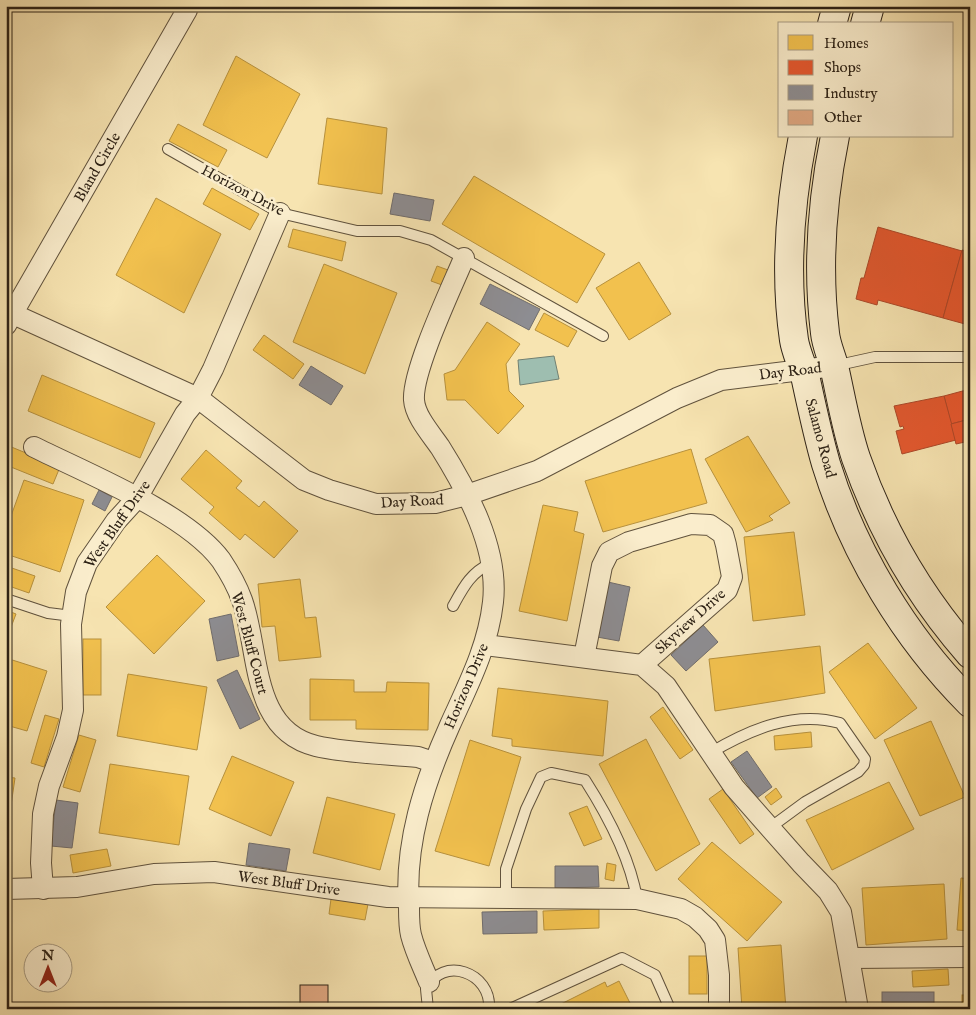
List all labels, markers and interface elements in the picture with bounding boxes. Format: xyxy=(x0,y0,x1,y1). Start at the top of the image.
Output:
legend xyxy=(778,22,954,138)
text: Homes xyxy=(824,34,868,53)
text: Shops xyxy=(824,58,861,77)
text: Industry xyxy=(824,84,878,103)
text: Other xyxy=(824,108,862,127)
street label: Bland Circle xyxy=(70,129,125,205)
street label: Horizon Drive xyxy=(198,161,288,220)
street label: Day Road xyxy=(758,358,823,385)
street label: Salamo Road xyxy=(801,396,841,481)
street label: West Bluff Drive xyxy=(80,477,155,572)
street label: Day Road xyxy=(380,490,445,513)
street label: Skyview Drive xyxy=(651,585,730,658)
street label: West Bluff Court xyxy=(227,590,272,696)
street label: Horizon Drive xyxy=(440,640,493,732)
street label: West Bluff Drive xyxy=(237,867,341,900)
north arrow xyxy=(22,942,72,992)
text: N xyxy=(41,947,54,965)

